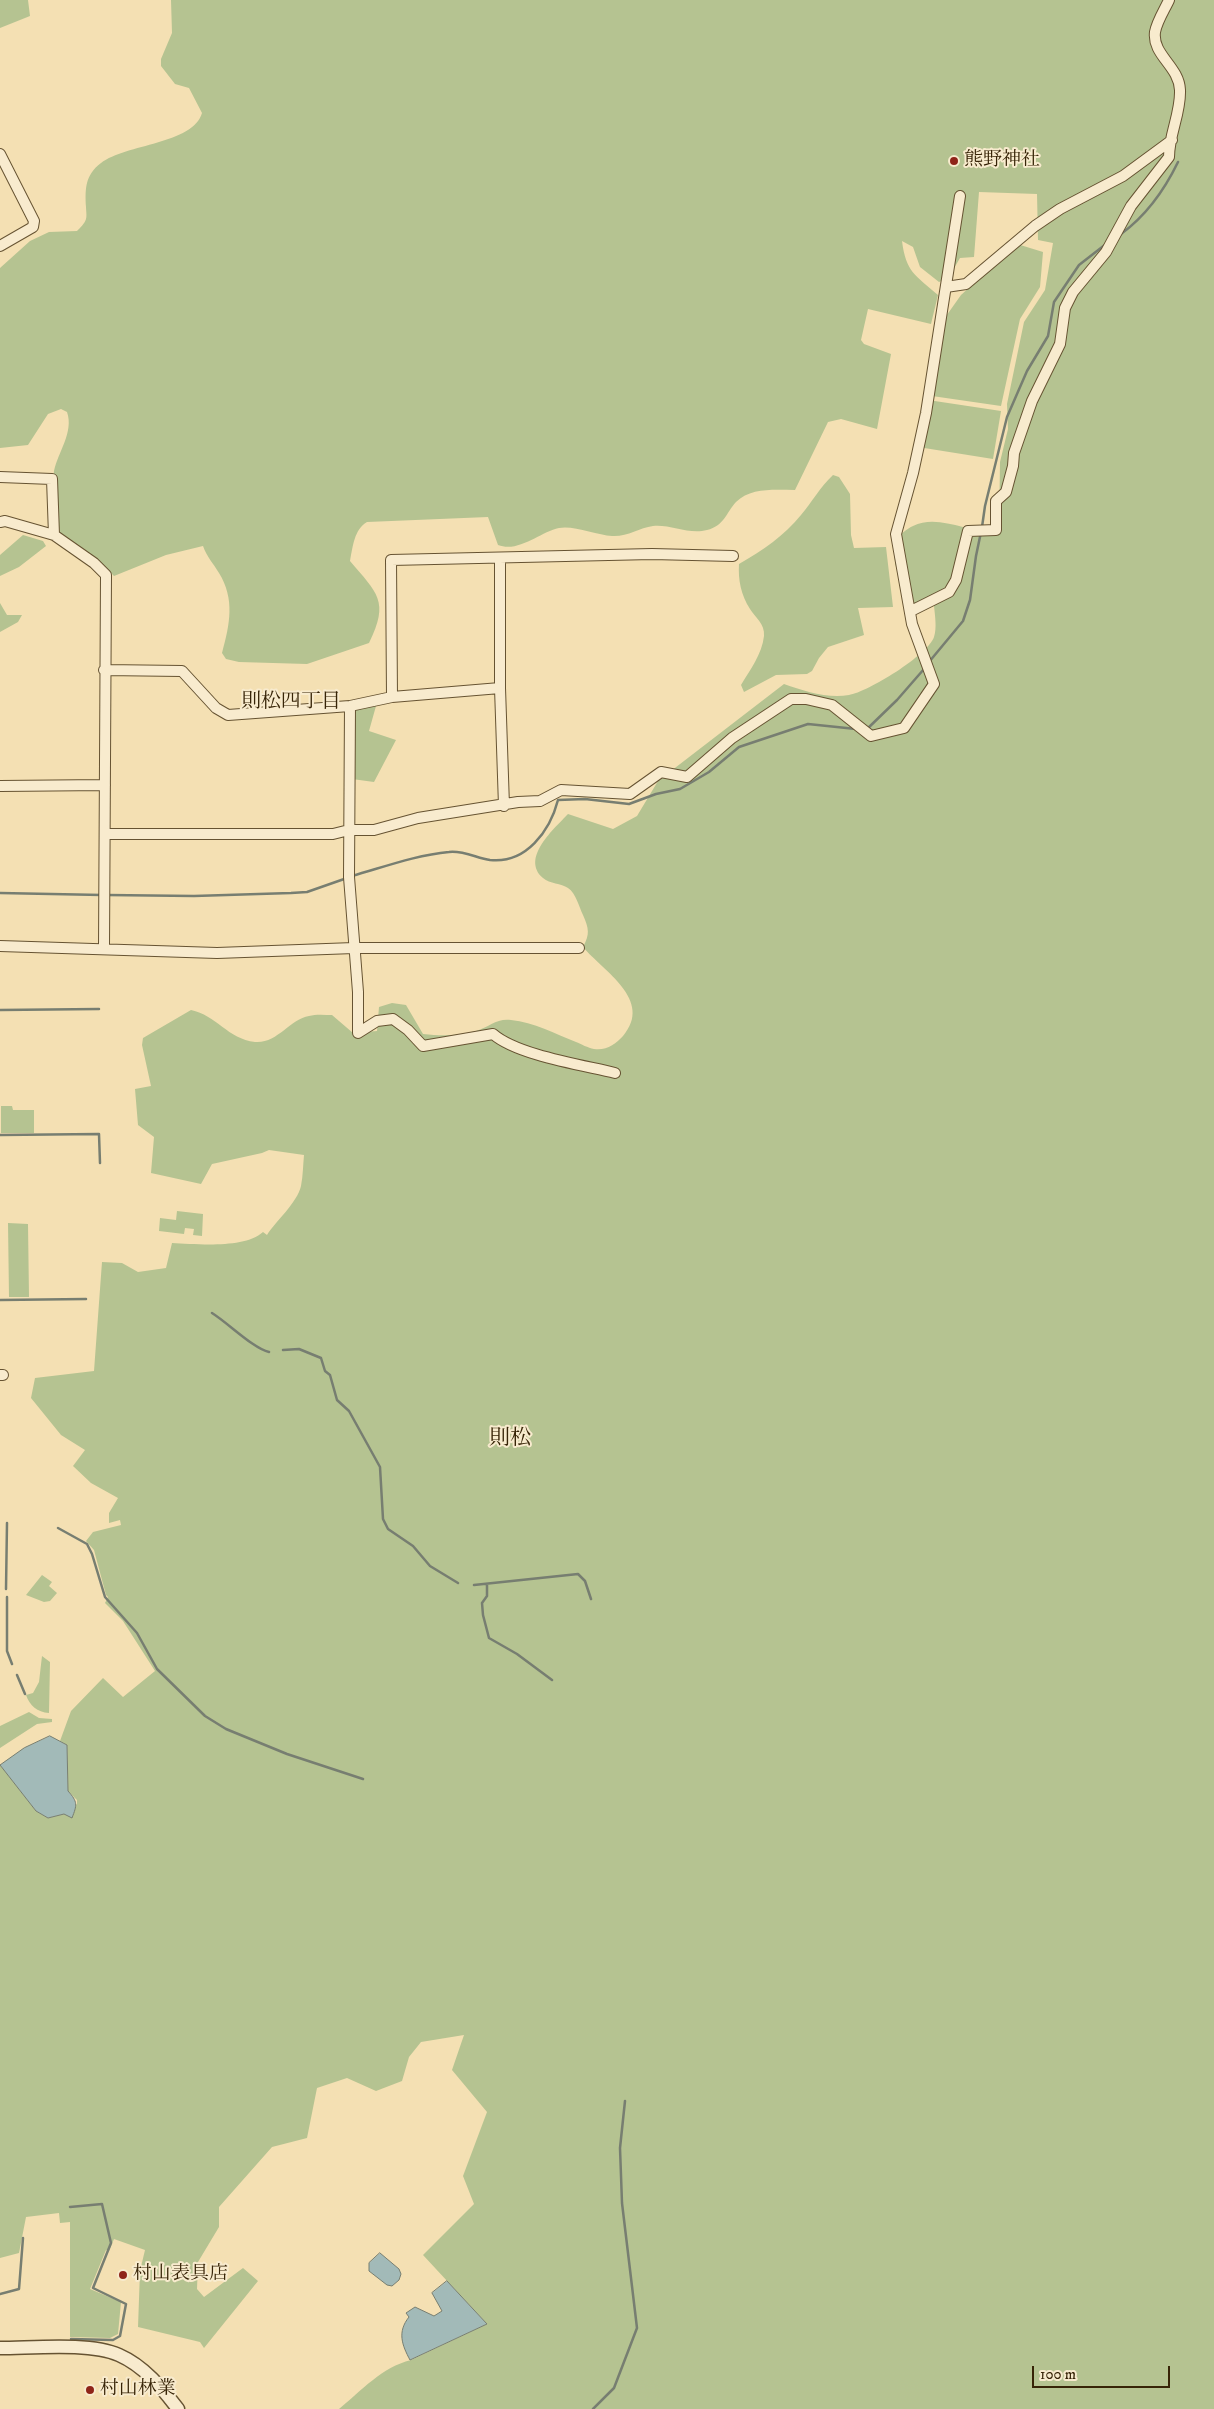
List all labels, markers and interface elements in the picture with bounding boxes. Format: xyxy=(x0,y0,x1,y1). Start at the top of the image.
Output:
place label: 熊野神社 xyxy=(964,150,1040,172)
marker: 熊野神社 xyxy=(948,155,960,167)
district label: 則松四丁目 xyxy=(241,691,341,715)
district label: 則松 xyxy=(489,1427,531,1453)
place label: 村山表具店 xyxy=(133,2264,228,2286)
marker: 村山表具店 xyxy=(117,2269,129,2281)
scale bar xyxy=(1034,2356,1172,2388)
text: 100 m xyxy=(1040,2365,1076,2384)
place label: 村山林業 xyxy=(100,2379,176,2401)
marker: 村山林業 xyxy=(84,2384,96,2396)

